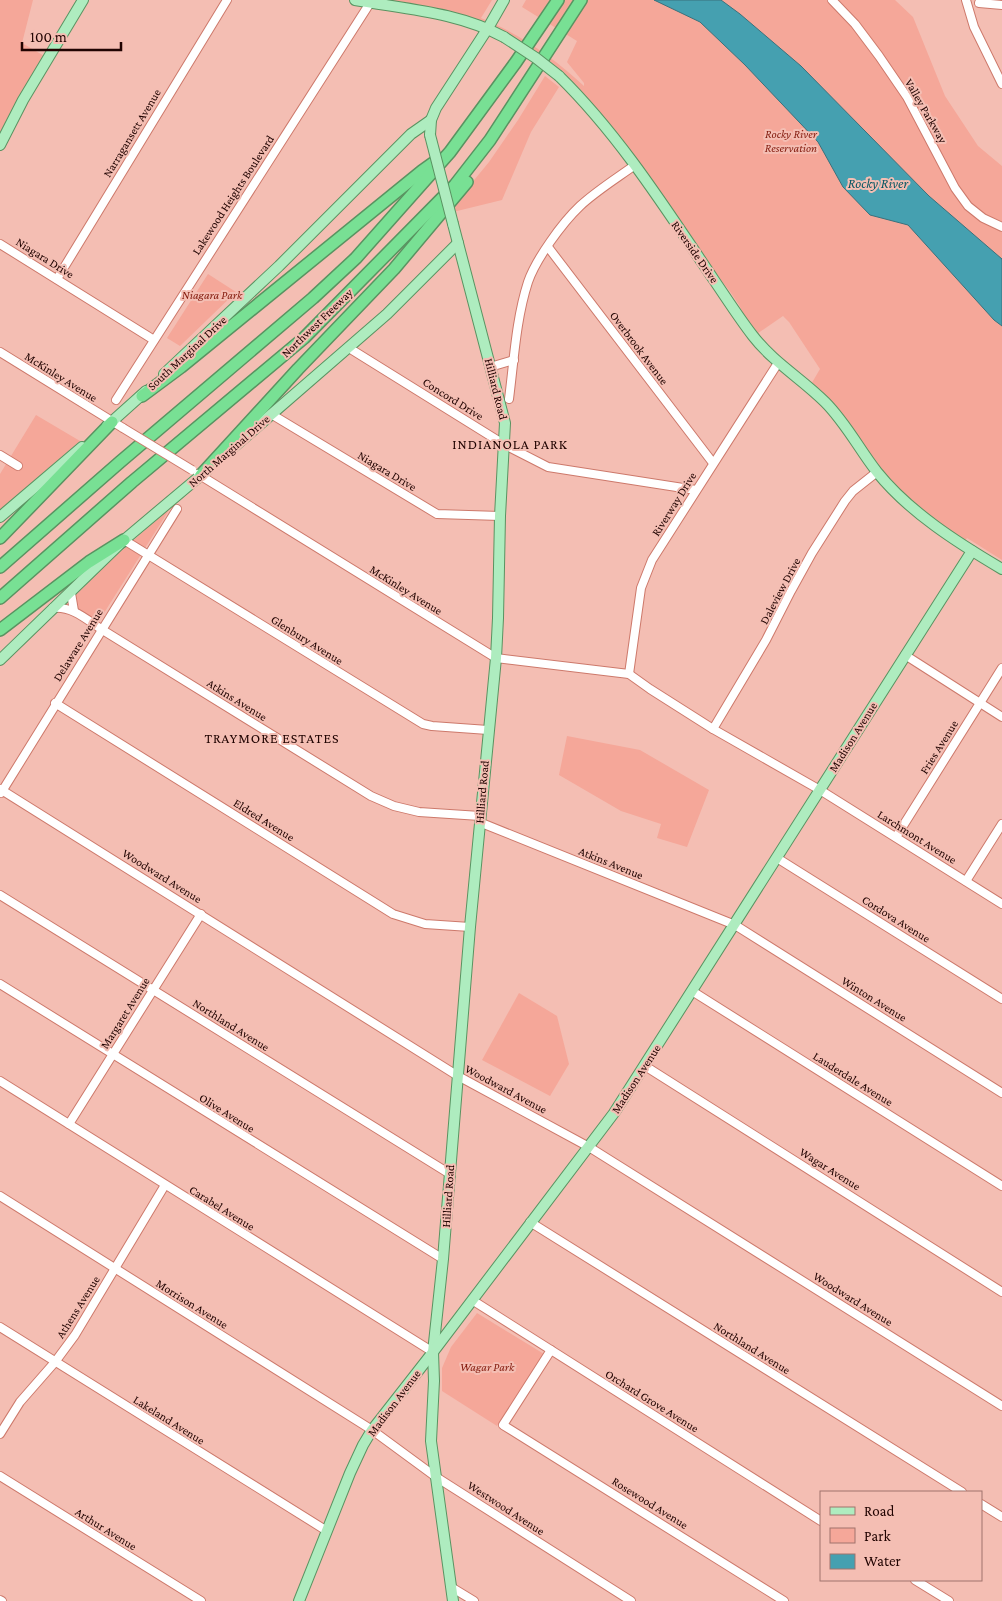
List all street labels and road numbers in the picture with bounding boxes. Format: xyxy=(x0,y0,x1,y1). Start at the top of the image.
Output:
street label: Valley Parkway xyxy=(902,76,950,146)
street label: Narragansett Avenue xyxy=(100,86,164,180)
street label: Lakewood Heights Boulevard xyxy=(189,132,277,257)
street label: Riverside Drive xyxy=(668,218,722,286)
street label: Niagara Drive xyxy=(13,235,77,281)
street label: Northwest Freeway xyxy=(279,285,356,361)
street label: Overbrook Avenue xyxy=(607,309,671,387)
street label: South Marginal Drive xyxy=(145,313,229,393)
street label: McKinley Avenue xyxy=(22,349,100,405)
street label: Hilliard Road xyxy=(482,357,511,422)
street label: Concord Drive xyxy=(420,375,486,423)
street label: North Marginal Drive xyxy=(186,412,272,490)
street label: Niagara Drive xyxy=(355,448,419,494)
street label: Riverway Drive xyxy=(649,469,699,539)
street label: Daleview Drive xyxy=(757,555,803,627)
street label: McKinley Avenue xyxy=(367,562,445,618)
street label: Delaware Avenue xyxy=(50,606,106,684)
street label: Glenbury Avenue xyxy=(268,612,346,668)
street label: Atkins Avenue xyxy=(204,676,270,724)
street label: Madison Avenue xyxy=(826,700,880,774)
street label: Fries Avenue xyxy=(917,717,961,777)
street label: Hilliard Road xyxy=(472,759,492,824)
street label: Eldred Avenue xyxy=(231,796,297,844)
street label: Larchmont Avenue xyxy=(875,807,959,867)
street label: Atkins Avenue xyxy=(577,844,645,882)
street label: Woodward Avenue xyxy=(120,846,204,906)
street label: Cordova Avenue xyxy=(859,892,933,946)
street label: Winton Avenue xyxy=(839,973,909,1025)
street label: Margaret Avenue xyxy=(97,975,153,1051)
street label: Northland Avenue xyxy=(190,996,272,1054)
street label: Madison Avenue xyxy=(608,1042,664,1116)
street label: Lauderdale Avenue xyxy=(811,1049,895,1109)
street label: Woodward Avenue xyxy=(463,1061,549,1117)
street label: Olive Avenue xyxy=(197,1090,257,1136)
street label: Wagar Avenue xyxy=(797,1145,863,1193)
street label: Hilliard Road xyxy=(439,1163,457,1228)
street label: Carabel Avenue xyxy=(187,1182,257,1234)
street label: Woodward Avenue xyxy=(811,1269,895,1329)
street label: Athens Avenue xyxy=(53,1273,103,1341)
street label: Morrison Avenue xyxy=(153,1276,231,1332)
street label: Northland Avenue xyxy=(711,1319,793,1377)
street label: Madison Avenue xyxy=(364,1367,424,1439)
street label: Orchard Grove Avenue xyxy=(603,1367,701,1435)
street label: Lakeland Avenue xyxy=(131,1392,207,1448)
street label: Rosewood Avenue xyxy=(609,1474,691,1532)
street label: Westwood Avenue xyxy=(465,1478,547,1538)
street label: Arthur Avenue xyxy=(73,1505,139,1553)

